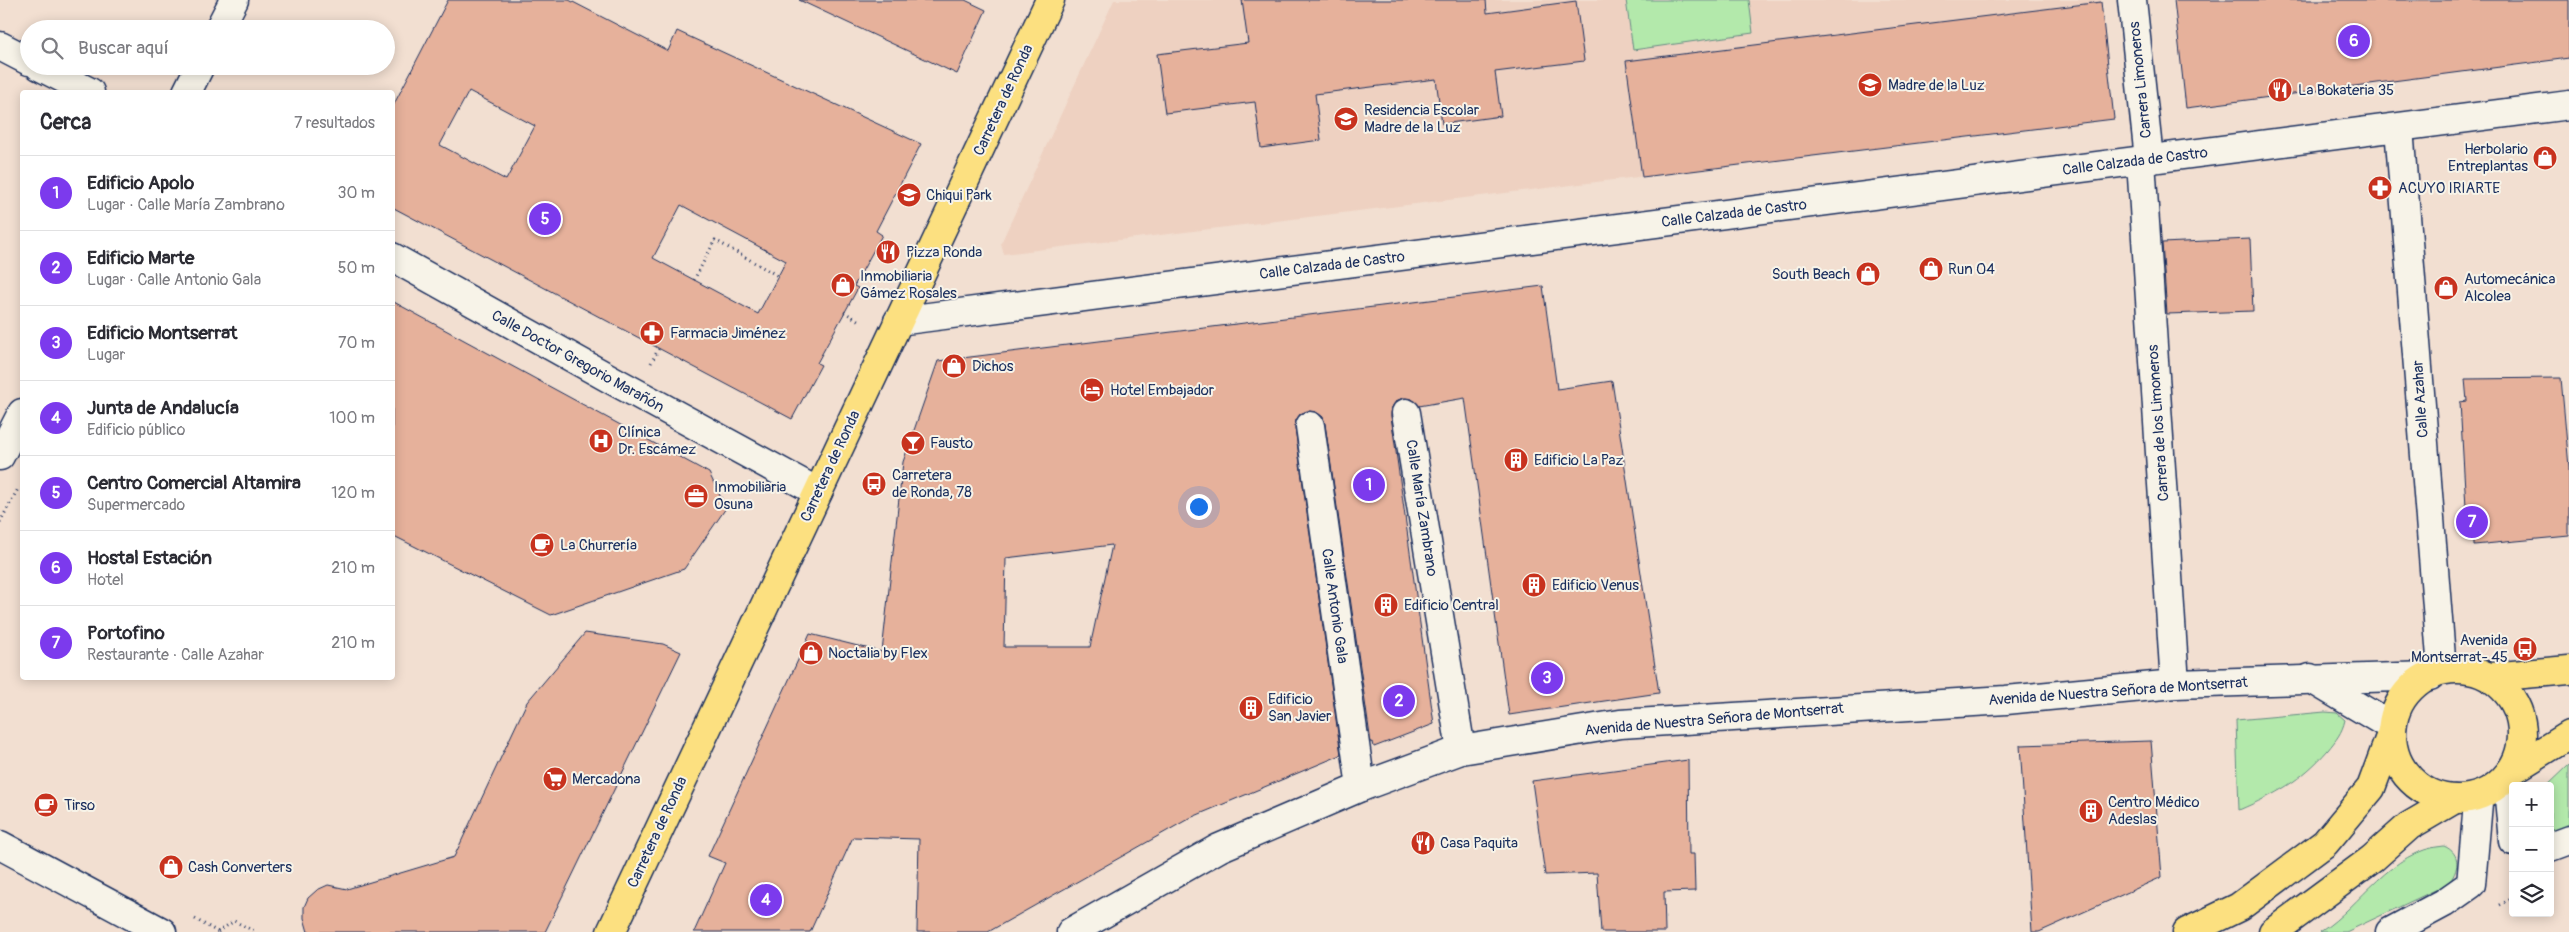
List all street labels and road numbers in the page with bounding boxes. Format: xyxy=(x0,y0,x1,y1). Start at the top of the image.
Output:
street label: Carrera Limoneros xyxy=(2125,20,2156,139)
street label: Carretera de Ronda xyxy=(969,42,1038,159)
street label: Calle Calzada de Castro xyxy=(2061,143,2209,180)
street label: Calle Calzada de Castro xyxy=(1660,195,1808,232)
street label: Calle Calzada de Castro xyxy=(1258,247,1406,284)
street label: Calle Doctor Gregorio Marañón xyxy=(488,306,667,417)
street label: Carrera de los Limoneros xyxy=(2144,344,2173,502)
street label: Calle Azahar xyxy=(2408,359,2433,438)
street label: Carretera de Ronda xyxy=(796,408,865,525)
street label: Calle María Zambrano xyxy=(1401,438,1442,578)
street label: Calle Antonio Gala xyxy=(1317,547,1352,665)
street label: Avenida de Nuestra Señora de Montserrat xyxy=(1988,673,2249,710)
street label: Avenida de Nuestra Señora de Montserrat xyxy=(1584,699,1845,740)
street label: Carretera de Ronda xyxy=(623,774,692,891)

